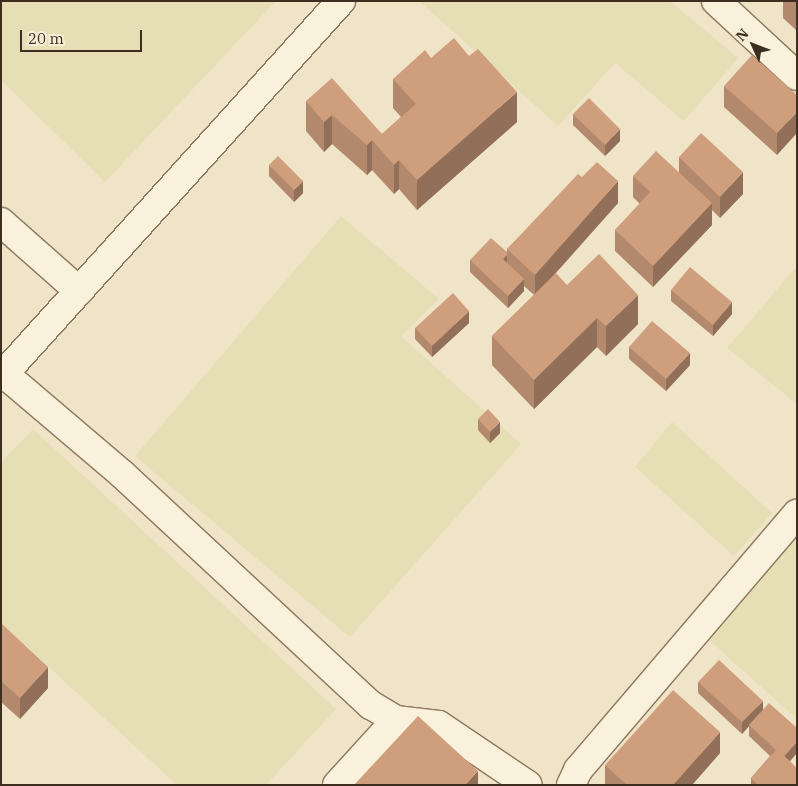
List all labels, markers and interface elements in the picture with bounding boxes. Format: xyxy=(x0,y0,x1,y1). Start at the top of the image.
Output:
scale bar xyxy=(22,20,145,52)
north arrow xyxy=(728,20,778,70)
text: N xyxy=(732,25,752,45)
text: 20 m xyxy=(28,29,64,48)

